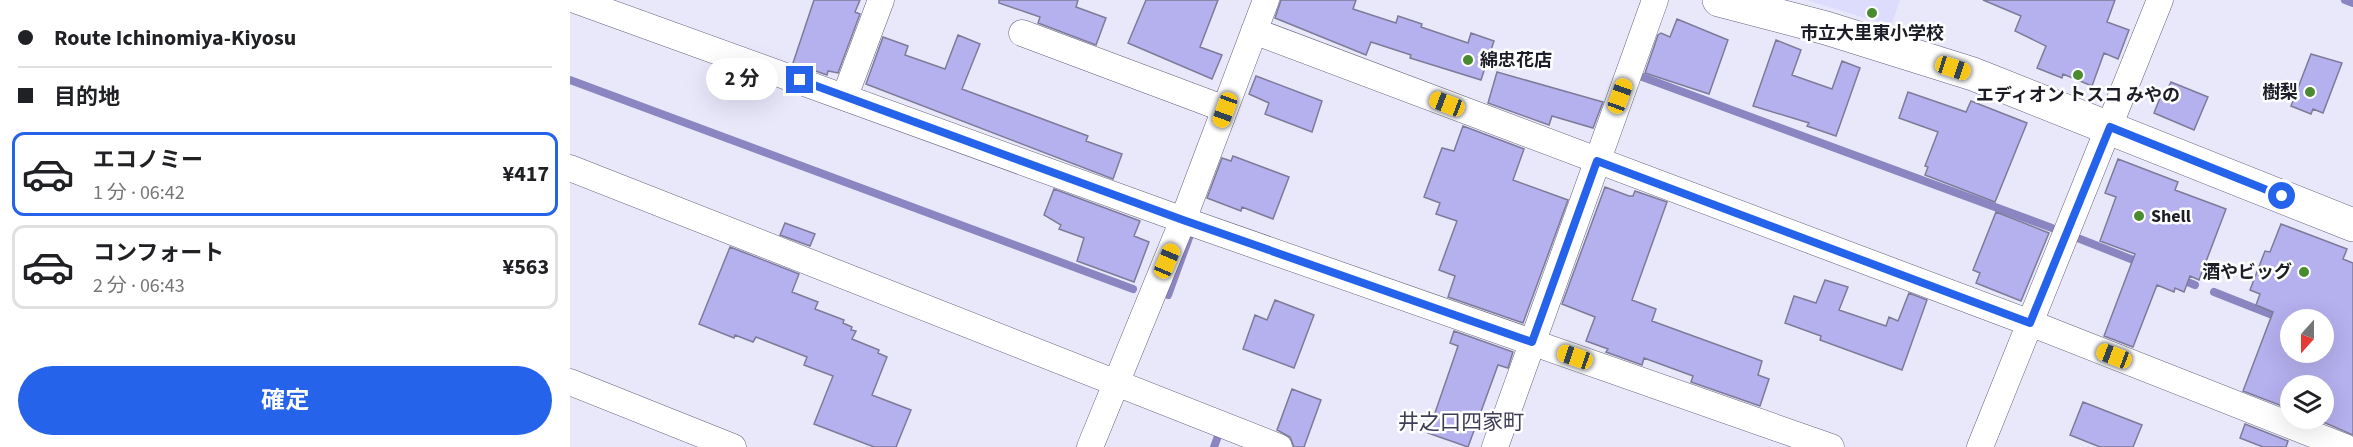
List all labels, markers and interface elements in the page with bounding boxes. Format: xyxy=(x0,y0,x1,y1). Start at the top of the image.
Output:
marker: 市立大里東小学校 xyxy=(1865,6,1879,20)
place label: 市立大里東小学校 xyxy=(1800,21,1944,46)
text: Route Ichinomiya-Kiyosu xyxy=(54,22,296,54)
place label: 綿忠花店 xyxy=(1480,48,1552,73)
marker: 綿忠花店 xyxy=(1461,53,1475,67)
car xyxy=(1933,54,1973,82)
callout: 2 分 xyxy=(707,59,779,101)
text: 2 分 xyxy=(725,65,759,93)
route end xyxy=(786,66,813,93)
marker: エディオン トスコ みやの xyxy=(2071,68,2085,82)
car xyxy=(1605,76,1635,116)
place label: 樹梨 xyxy=(2262,80,2298,105)
text: 目的地 xyxy=(54,81,120,113)
place label: エディオン トスコ みやの xyxy=(1976,83,2180,108)
marker: 樹梨 xyxy=(2303,85,2317,99)
car xyxy=(1427,89,1467,119)
car xyxy=(1210,90,1240,130)
text: エコノミー xyxy=(93,144,203,176)
icon: car xyxy=(21,147,75,201)
text: ¥417 xyxy=(503,158,549,190)
text: 1 分 · 06:42 xyxy=(93,179,185,207)
route start xyxy=(2268,182,2295,209)
place label: Shell xyxy=(2151,204,2191,229)
marker: Shell xyxy=(2132,209,2146,223)
text: コンフォート xyxy=(93,237,224,269)
icon: car xyxy=(21,240,75,294)
car xyxy=(1152,241,1182,281)
text: ¥563 xyxy=(503,251,549,283)
place label: 酒やビッグ xyxy=(2202,260,2292,285)
marker: 酒やビッグ xyxy=(2297,265,2311,279)
text: 2 分 · 06:43 xyxy=(93,272,185,300)
north arrow xyxy=(2280,309,2334,363)
map controls xyxy=(2280,309,2334,429)
car xyxy=(2094,341,2134,371)
car xyxy=(1555,343,1595,371)
button: 確定 xyxy=(18,366,552,435)
button: layers xyxy=(2280,375,2334,429)
district label: 井之口四家町 xyxy=(1398,407,1524,437)

